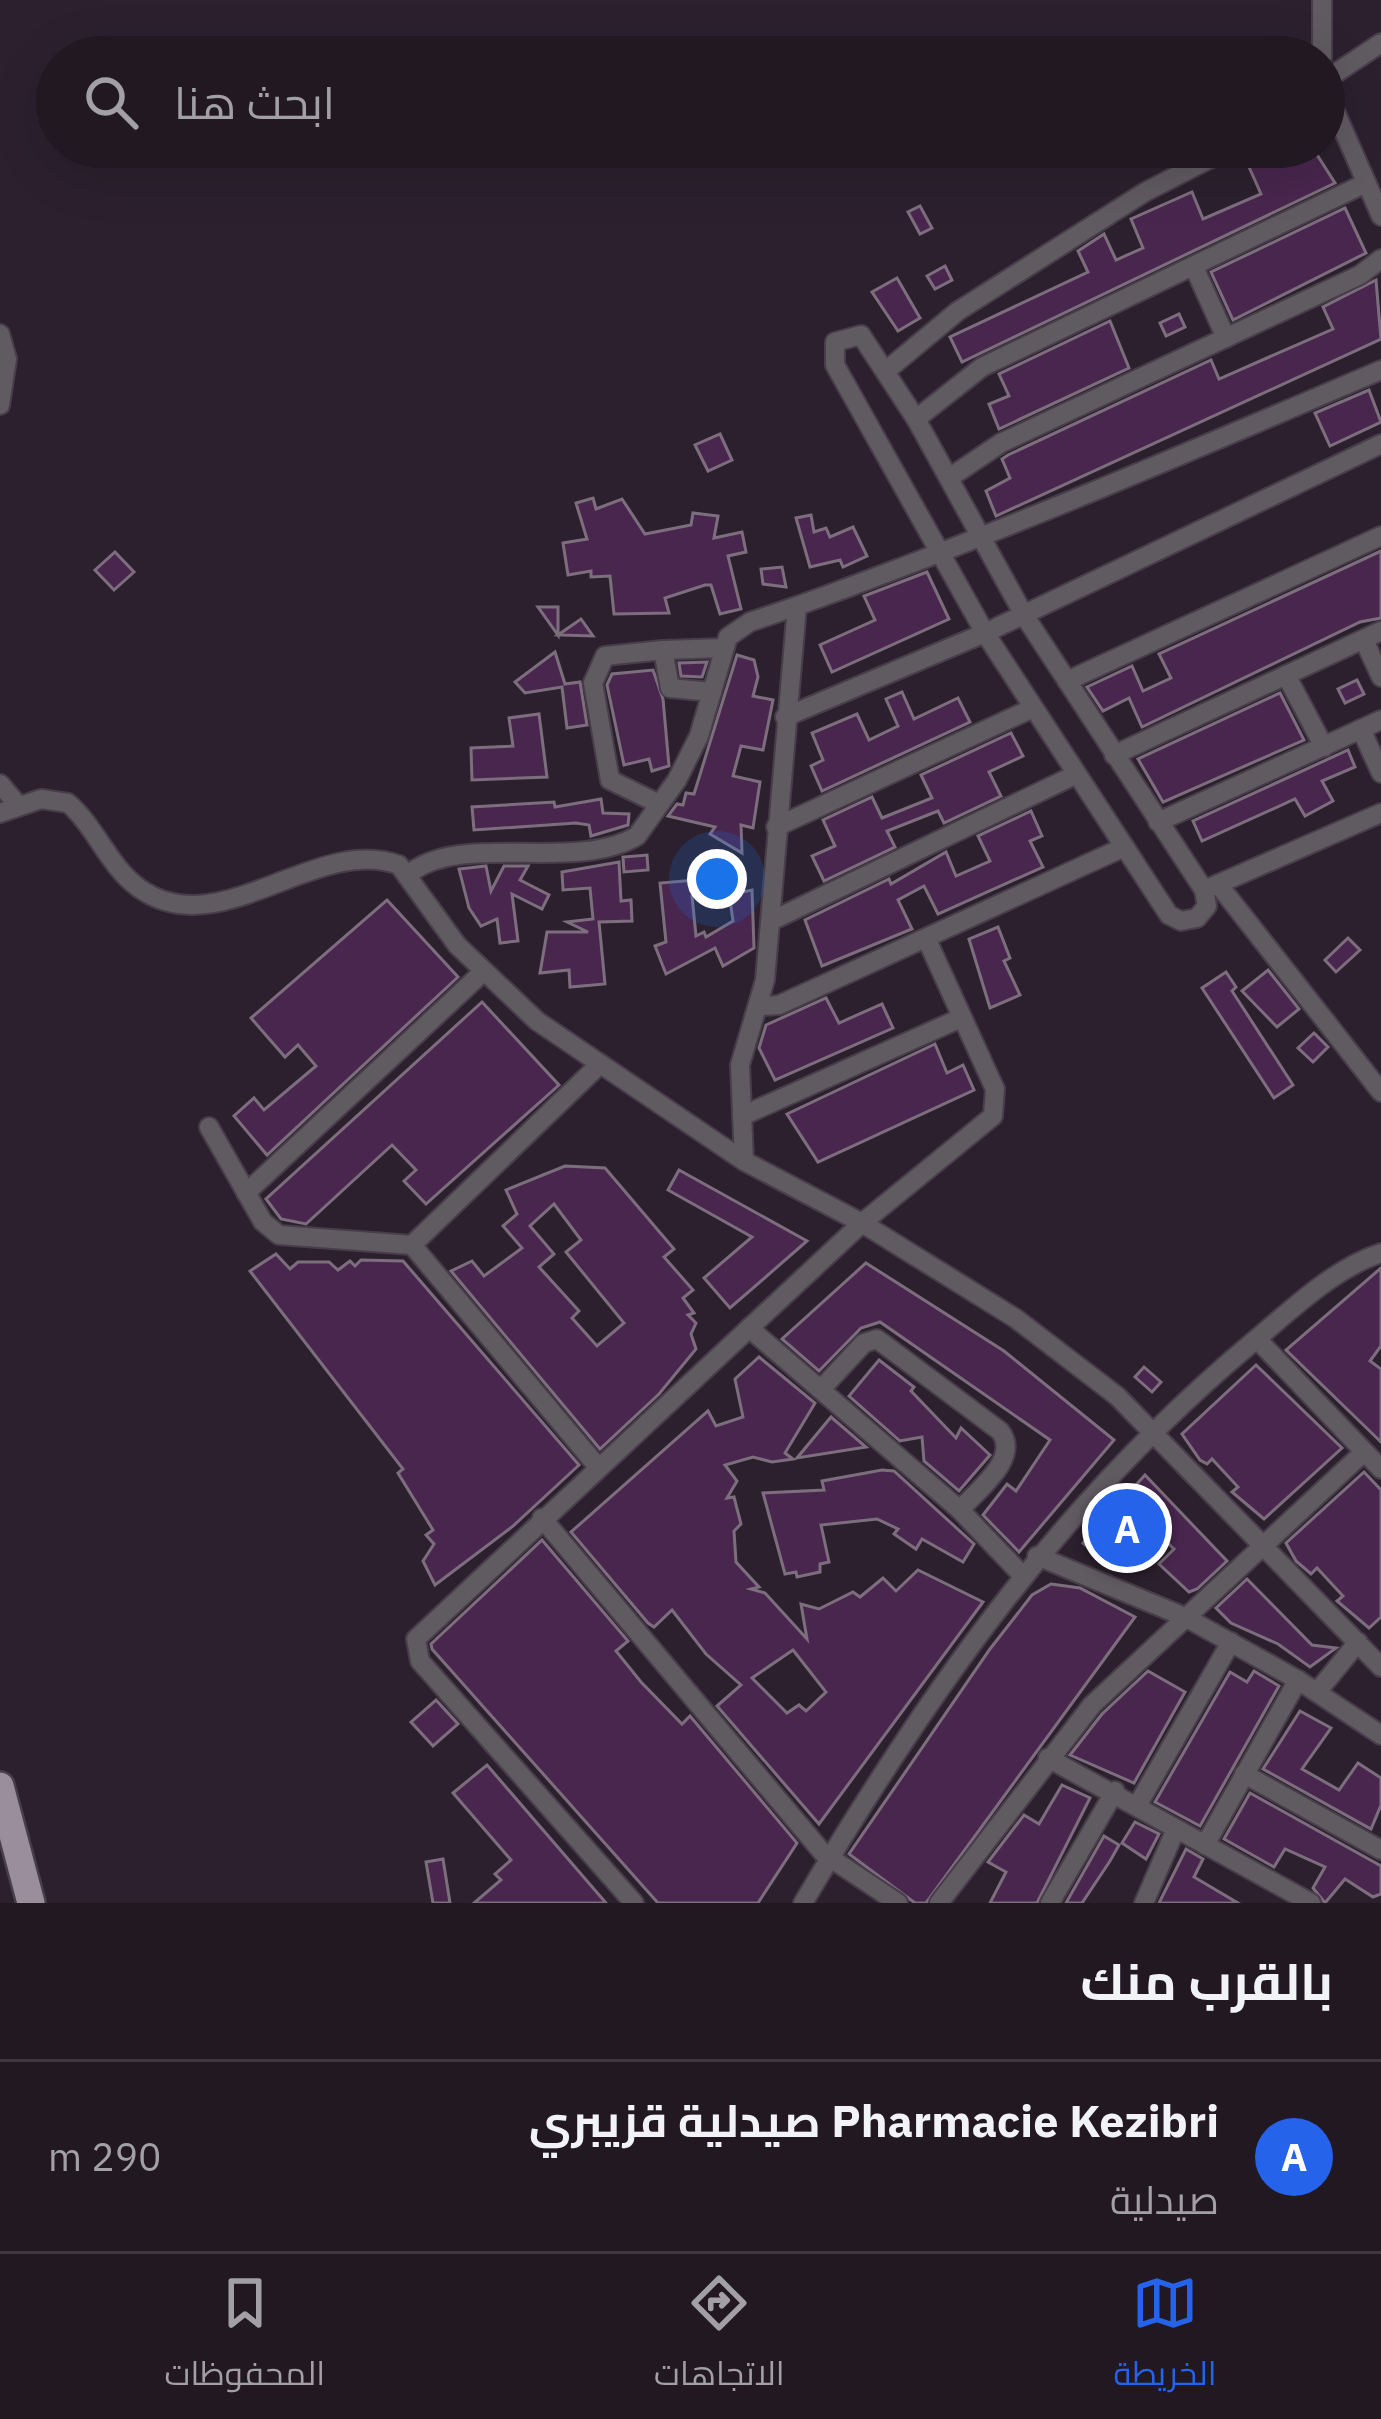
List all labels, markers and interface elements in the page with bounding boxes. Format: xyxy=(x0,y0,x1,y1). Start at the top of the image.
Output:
search box xyxy=(36,36,1345,168)
icon: search xyxy=(78,69,144,135)
text: ابحث هنا xyxy=(174,73,335,131)
your location xyxy=(687,849,747,909)
pin: A xyxy=(1088,1483,1166,1573)
text: بالقرب منك xyxy=(1080,1948,1333,2014)
text: Pharmacie Kezibri صيدلية قزيبري xyxy=(529,2091,1219,2149)
text: 290 m xyxy=(48,2131,161,2182)
text: A xyxy=(1281,2131,1307,2182)
text: صيدلية xyxy=(1110,2174,1219,2225)
tab: المحفوظات xyxy=(164,2270,325,2404)
tab: الاتجاهات xyxy=(654,2270,785,2404)
tab: الخريطة xyxy=(1114,2270,1217,2404)

